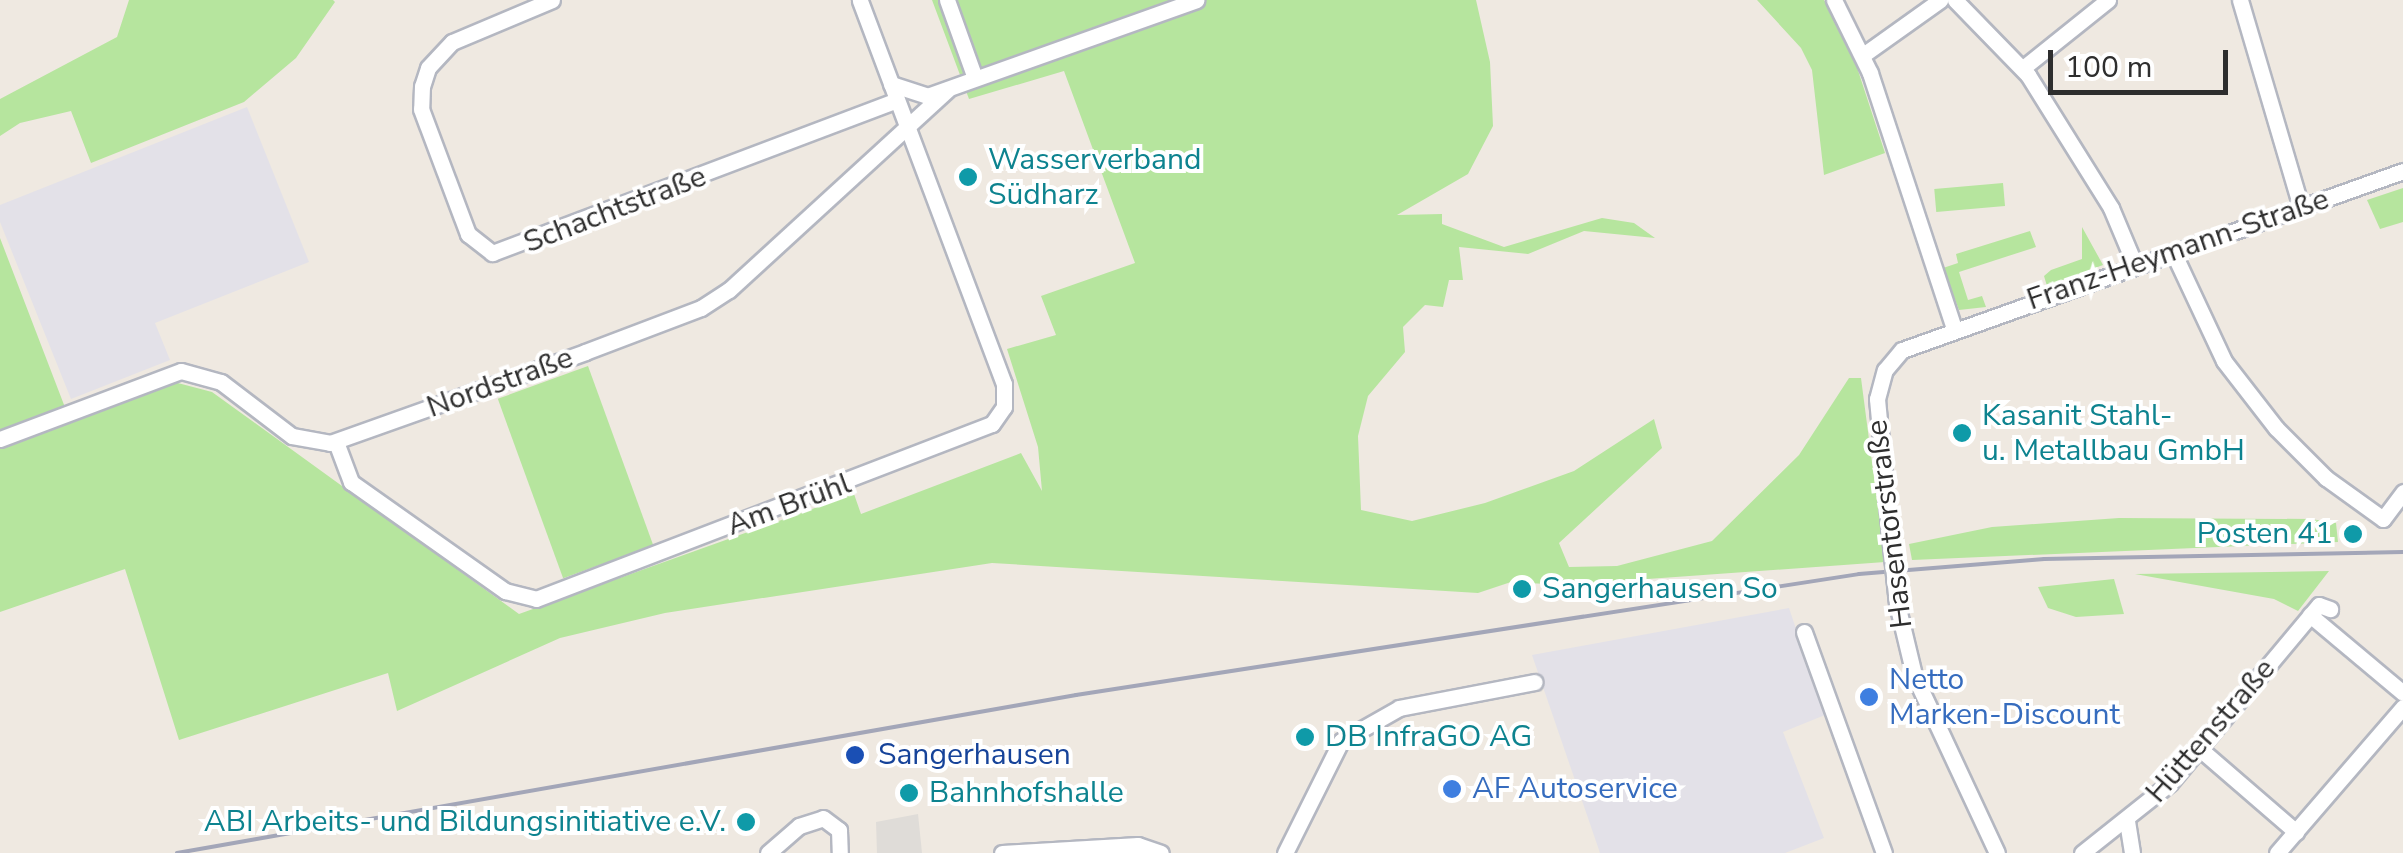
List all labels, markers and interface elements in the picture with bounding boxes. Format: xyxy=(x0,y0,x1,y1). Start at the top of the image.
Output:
scale bar xyxy=(2053,30,2233,92)
text: 100 m xyxy=(2065,47,2152,88)
place label: Wasserverband Südharz xyxy=(988,142,1202,212)
street label: Schachtstraße xyxy=(519,159,711,261)
marker: Wasserverband Südharz xyxy=(957,166,979,188)
street label: Franz-Heymann-Straße xyxy=(2022,181,2334,319)
street label: Nordstraße xyxy=(422,340,578,426)
place label: Kasanit Stahl- u. Metallbau GmbH xyxy=(1982,398,2245,468)
street label: Hasentorstraße xyxy=(1859,418,1921,630)
marker: Kasanit Stahl- u. Metallbau GmbH xyxy=(1951,422,1973,444)
street label: Am Brühl xyxy=(722,466,856,544)
place label: Posten 41 xyxy=(2197,516,2333,552)
marker: Posten 41 xyxy=(2342,523,2364,545)
place label: Sangerhausen So xyxy=(1542,571,1778,607)
marker: Sangerhausen So xyxy=(1511,578,1533,600)
street label: Hüttenstraße xyxy=(2139,652,2283,810)
place label: Netto Marken-Discount xyxy=(1889,662,2120,732)
marker: Netto Marken-Discount xyxy=(1858,686,1880,708)
place label: DB InfraGO AG xyxy=(1325,719,1532,755)
marker: DB InfraGO AG xyxy=(1294,726,1316,748)
place label: Sangerhausen xyxy=(878,737,1071,773)
marker: Sangerhausen xyxy=(842,742,868,768)
place label: AF Autoservice xyxy=(1472,771,1678,807)
place label: Bahnhofshalle xyxy=(929,775,1124,811)
marker: AF Autoservice xyxy=(1441,778,1463,800)
marker: Bahnhofshalle xyxy=(898,782,920,804)
place label: ABI Arbeits- und Bildungsinitiative e.V. xyxy=(204,804,726,840)
marker: ABI Arbeits- und Bildungsinitiative e.V. xyxy=(735,811,757,833)

